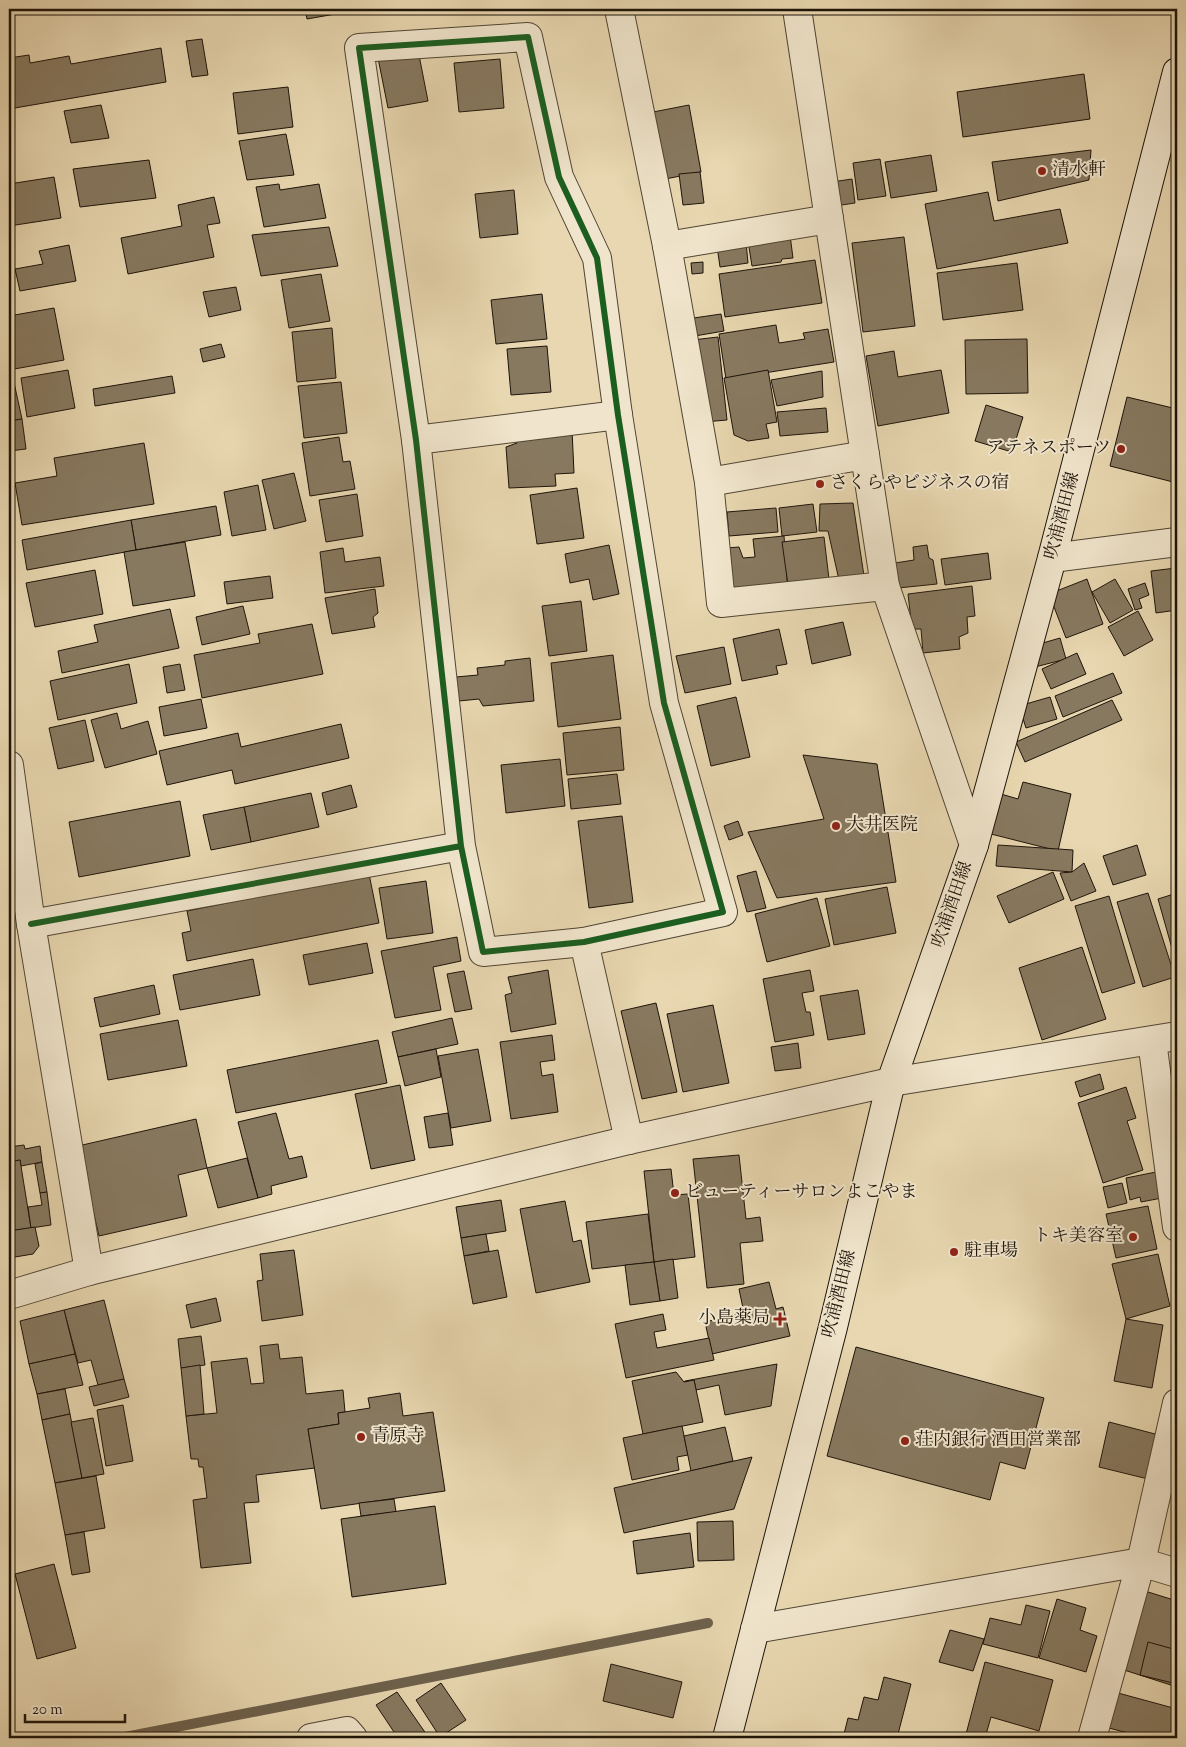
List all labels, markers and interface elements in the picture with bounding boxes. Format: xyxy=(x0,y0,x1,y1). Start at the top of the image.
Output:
place label: 清水軒 xyxy=(1052,158,1106,184)
marker: 清水軒 xyxy=(1036,165,1048,177)
place label: アテネスポーツ xyxy=(986,436,1111,462)
marker: アテネスポーツ xyxy=(1115,443,1127,455)
street label: 吹浦酒田線 xyxy=(1039,469,1087,563)
place label: さくらやビジネスの宿 xyxy=(830,471,1009,497)
marker: さくらやビジネスの宿 xyxy=(814,478,826,490)
place label: 大井医院 xyxy=(846,813,918,839)
marker: 大井医院 xyxy=(830,820,842,832)
street label: 吹浦酒田線 xyxy=(926,858,980,952)
place label: ビューティーサロンよこやま xyxy=(685,1180,918,1206)
marker: ビューティーサロンよこやま xyxy=(669,1187,681,1199)
place label: トキ美容室 xyxy=(1033,1224,1123,1250)
marker: トキ美容室 xyxy=(1127,1231,1139,1243)
place label: 駐車場 xyxy=(964,1239,1018,1265)
marker: 駐車場 xyxy=(948,1246,960,1258)
street label: 吹浦酒田線 xyxy=(816,1247,864,1341)
place label: 小島薬局 xyxy=(698,1306,770,1332)
marker: 小島薬局 xyxy=(774,1313,786,1325)
place label: 青原寺 xyxy=(371,1424,425,1450)
place label: 荘内銀行 酒田営業部 xyxy=(915,1428,1081,1454)
marker: 青原寺 xyxy=(355,1431,367,1443)
marker: 荘内銀行 酒田営業部 xyxy=(899,1435,911,1447)
scale bar xyxy=(25,1692,125,1724)
text: 20 m xyxy=(32,1700,63,1721)

